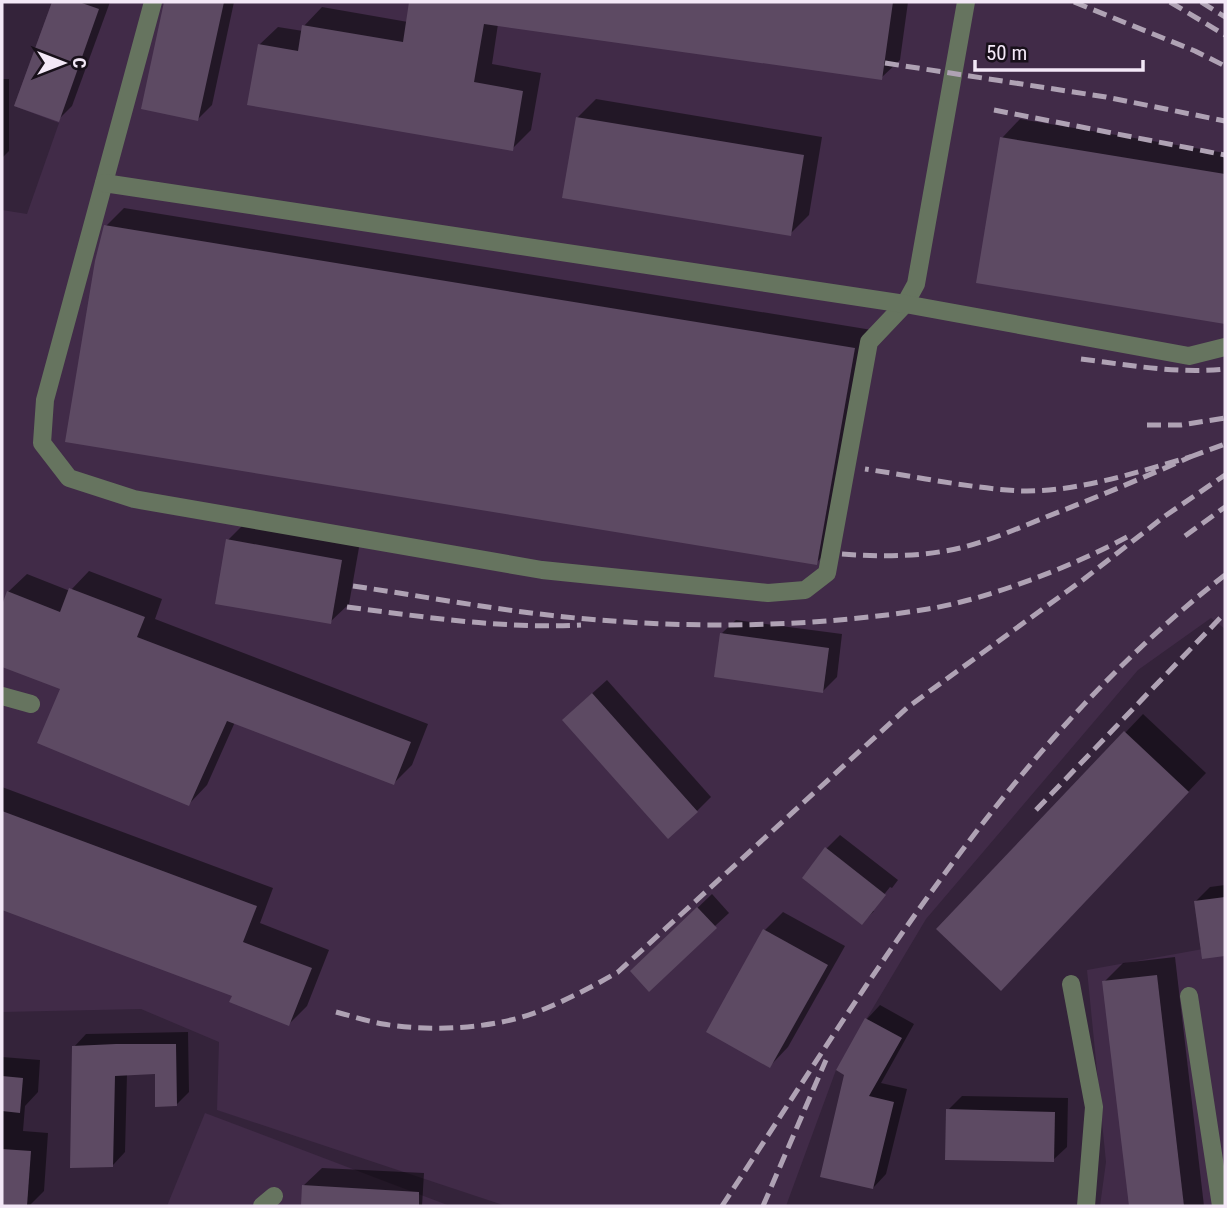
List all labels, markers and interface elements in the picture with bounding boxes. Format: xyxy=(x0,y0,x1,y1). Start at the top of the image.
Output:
north arrow xyxy=(28,28,98,98)
scale bar xyxy=(975,28,1143,72)
text: 50 m xyxy=(986,41,1027,65)
text: С xyxy=(68,58,91,69)

